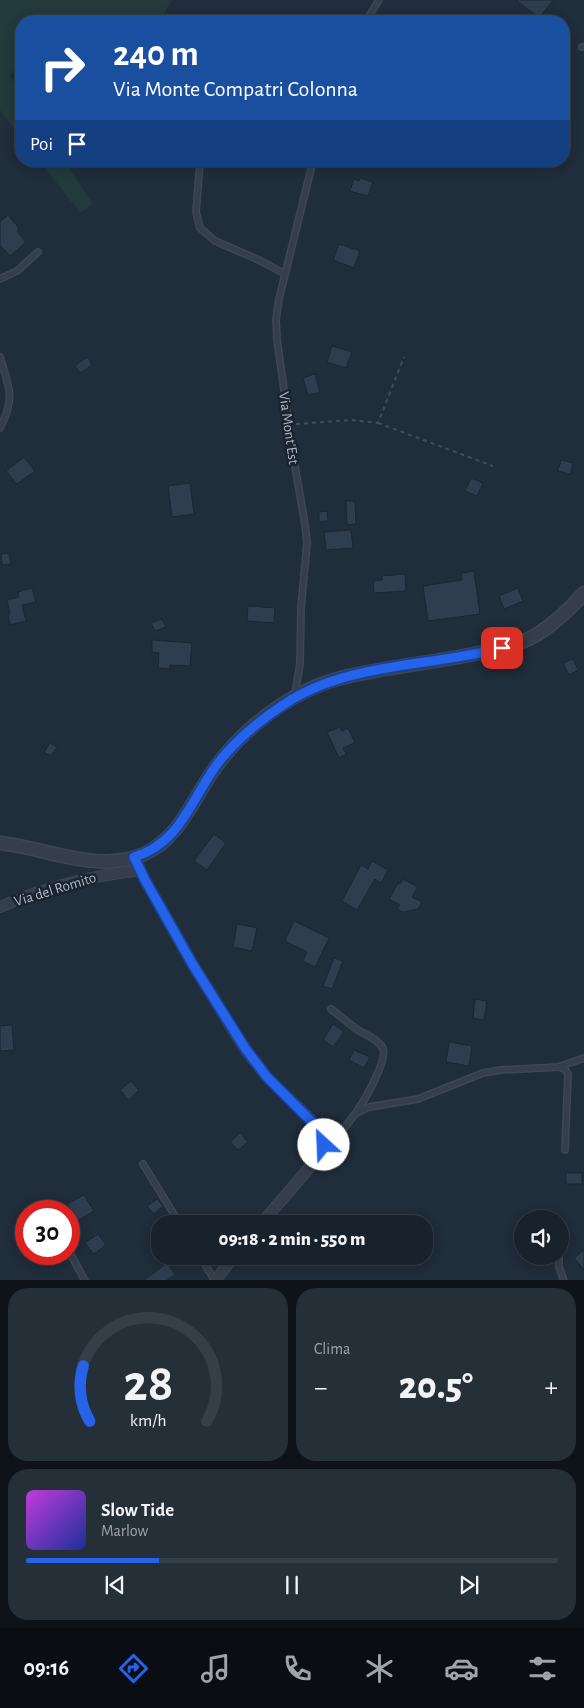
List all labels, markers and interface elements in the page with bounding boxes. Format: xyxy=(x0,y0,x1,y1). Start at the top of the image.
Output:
icon: right xyxy=(30,35,95,100)
text: 240 m xyxy=(113,37,199,72)
text: Via Monte Compatri Colonna xyxy=(113,78,358,100)
icon: arrive xyxy=(63,130,91,158)
text: Poi xyxy=(30,135,53,154)
street label: Via Mont'Est xyxy=(276,391,301,466)
pin xyxy=(481,627,523,669)
icon: arrive xyxy=(488,634,516,662)
street label: Via del Romito xyxy=(12,870,98,909)
position arrow xyxy=(297,1118,349,1170)
speed limit sign: 30 xyxy=(15,1200,80,1265)
map controls xyxy=(514,1210,569,1265)
button: sound xyxy=(514,1210,569,1265)
text: 09:18 · 2 min · 550 m xyxy=(219,1230,365,1249)
text: Clima xyxy=(314,1341,350,1357)
text: 28 xyxy=(123,1358,173,1410)
text: 20.5° xyxy=(399,1368,473,1406)
text: − xyxy=(314,1374,327,1402)
text: + xyxy=(545,1374,558,1402)
text: km/h xyxy=(130,1412,166,1430)
text: Slow Tide xyxy=(101,1501,174,1520)
text: Marlow xyxy=(101,1523,148,1539)
icon: previous xyxy=(101,1571,129,1599)
icon: pause xyxy=(278,1571,306,1599)
icon: next xyxy=(455,1571,483,1599)
icon: directions xyxy=(116,1651,151,1686)
icon: music xyxy=(198,1651,233,1686)
icon: phone xyxy=(280,1651,315,1686)
icon: climate xyxy=(362,1651,397,1686)
icon: car xyxy=(444,1651,479,1686)
icon: filters xyxy=(525,1651,560,1686)
text: 09:16 xyxy=(23,1657,69,1679)

